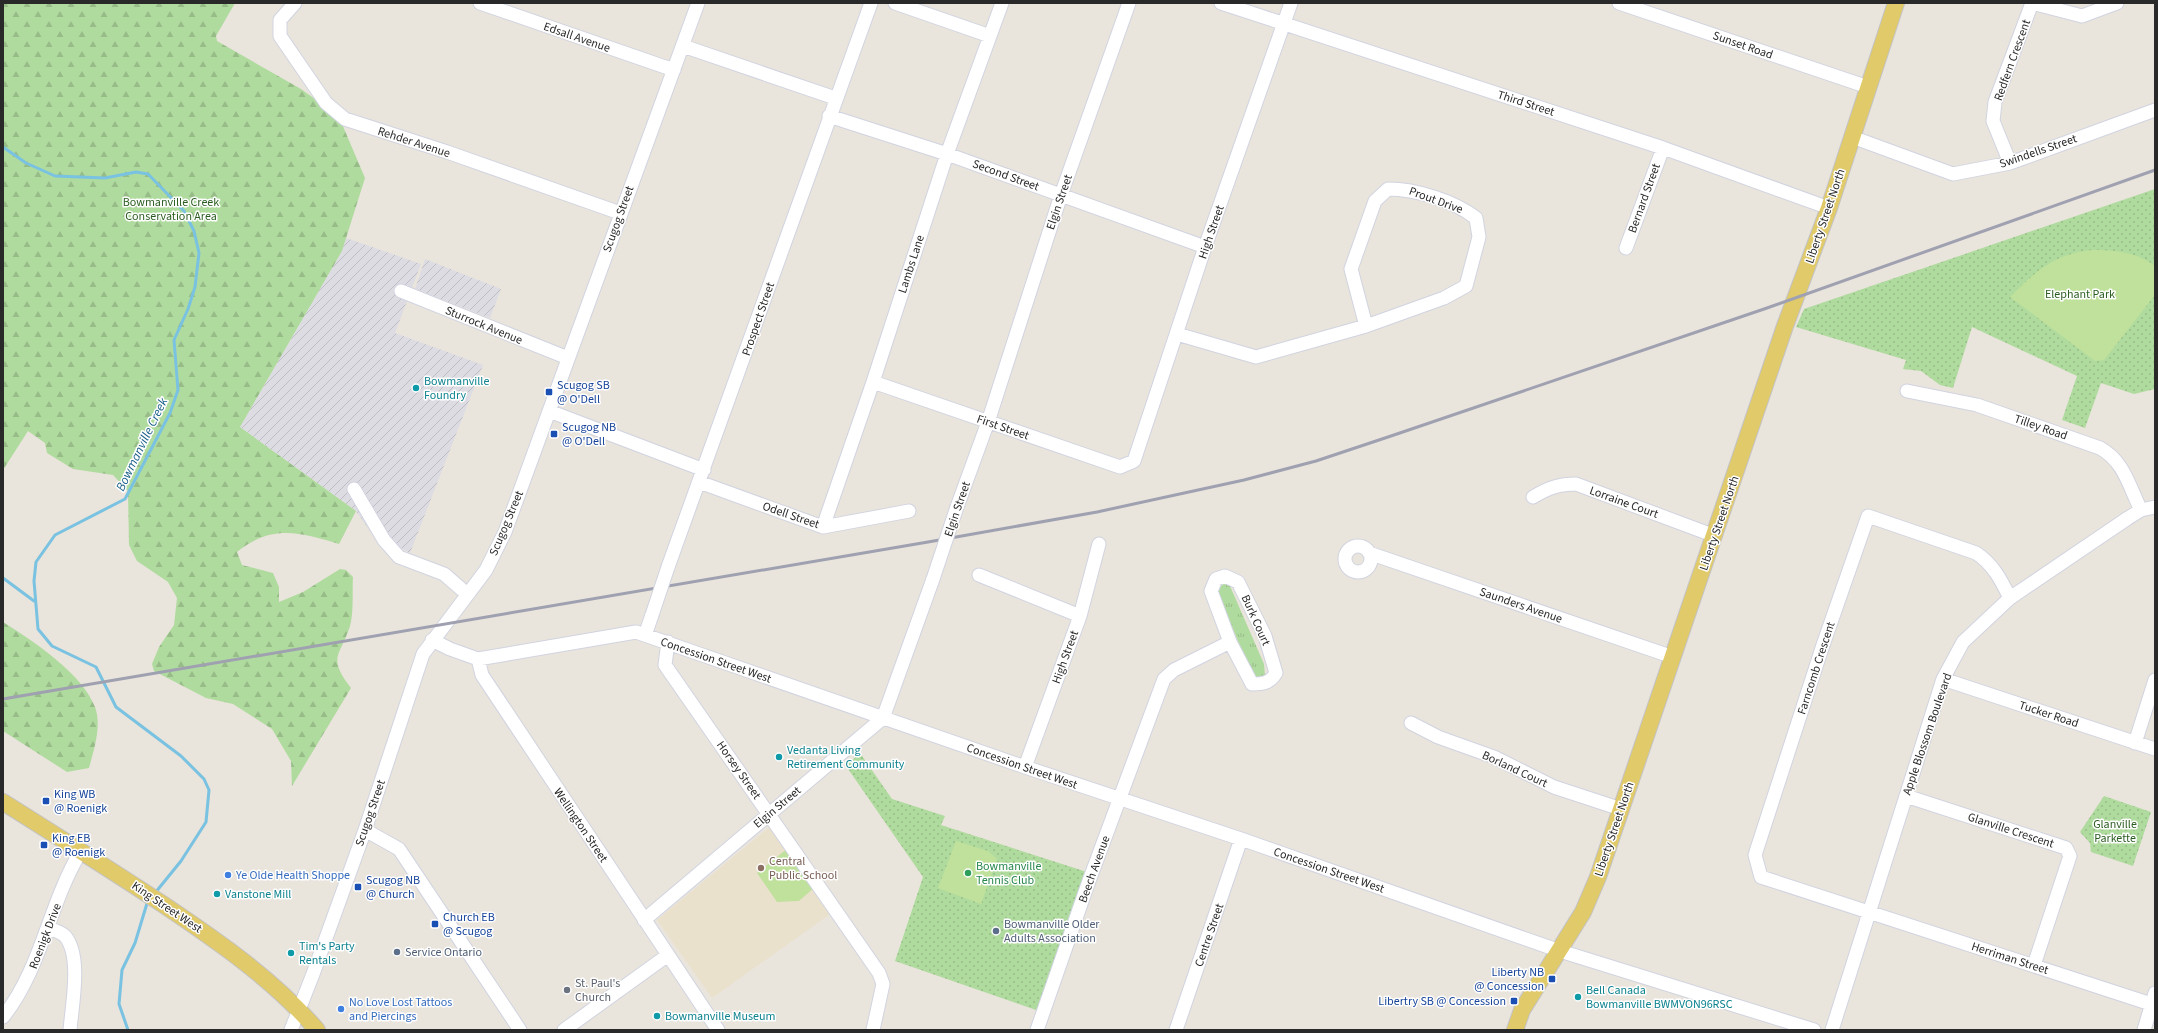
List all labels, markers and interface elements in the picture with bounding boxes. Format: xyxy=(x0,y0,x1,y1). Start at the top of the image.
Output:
street label: Redfern Crescent xyxy=(1990,17,2035,103)
street label: Edsall Avenue xyxy=(541,18,612,57)
street label: Sunset Road xyxy=(1710,27,1775,64)
street label: Third Street xyxy=(1495,86,1557,121)
street label: Rehder Avenue xyxy=(375,123,452,162)
street label: Swindells Street xyxy=(1997,130,2079,173)
street label: Second Street xyxy=(970,156,1042,195)
street label: Bernard Street xyxy=(1624,161,1665,235)
street label: Liberty Street North xyxy=(1801,167,1850,266)
street label: Elgin Street xyxy=(1042,172,1077,232)
street label: Prout Drive xyxy=(1406,183,1465,218)
street label: Scugog Street xyxy=(599,184,638,255)
park label: Bowmanville Creek Conservation Area xyxy=(123,194,219,225)
street label: High Street xyxy=(1194,203,1229,261)
street label: Lambs Lane xyxy=(894,233,929,295)
street label: Prospect Street xyxy=(738,280,779,358)
park label: Elephant Park xyxy=(2045,286,2115,303)
street label: Sturrock Avenue xyxy=(443,302,525,349)
place label: Bowmanville Foundry xyxy=(424,373,489,404)
place label: Scugog SB @ O'Dell xyxy=(557,377,610,408)
marker: Bowmanville Foundry xyxy=(411,383,421,393)
marker: Scugog SB @ O'Dell xyxy=(544,387,554,397)
water label: Bowmanville Creek xyxy=(112,394,173,494)
street label: Tilley Road xyxy=(2012,410,2070,445)
street label: First Street xyxy=(974,411,1031,444)
place label: Scugog NB @ O'Dell xyxy=(562,419,616,450)
marker: Scugog NB @ O'Dell xyxy=(549,429,559,439)
street label: Liberty Street North xyxy=(1695,474,1744,573)
street label: Elgin Street xyxy=(940,479,975,539)
street label: Lorraine Court xyxy=(1587,482,1661,523)
street label: Scugog Street xyxy=(485,488,528,558)
street label: Odell Street xyxy=(760,498,822,533)
street label: Saunders Avenue xyxy=(1477,583,1565,628)
street label: Burk Court xyxy=(1237,592,1274,648)
street label: Farncomb Crescent xyxy=(1793,620,1839,717)
street label: High Street xyxy=(1048,628,1083,686)
street label: Concession Street West xyxy=(658,634,774,687)
street label: Apple Blossom Boulevard xyxy=(1899,671,1956,797)
street label: Tucker Road xyxy=(2017,697,2081,732)
street label: Horsey Street xyxy=(712,738,765,803)
street label: Concession Street West xyxy=(964,740,1080,793)
place label: Vedanta Living Retirement Community xyxy=(787,742,905,773)
street label: Borland Court xyxy=(1479,747,1550,792)
marker: Vedanta Living Retirement Community xyxy=(774,752,784,762)
street label: Scugog Street xyxy=(351,778,390,849)
street label: Liberty Street North xyxy=(1590,780,1639,879)
street label: Elgin Street xyxy=(750,782,805,832)
street label: Wellington Street xyxy=(549,785,612,866)
place label: King WB @ Roenigk xyxy=(54,786,107,817)
marker: King WB @ Roenigk xyxy=(41,796,51,806)
street label: Glanville Crescent xyxy=(1966,809,2056,852)
park label: Glanville Parkette xyxy=(2093,816,2137,847)
place label: King EB @ Roenigk xyxy=(52,830,105,861)
street label: Beech Avenue xyxy=(1074,833,1115,905)
marker: King EB @ Roenigk xyxy=(39,840,49,850)
street label: Concession Street West xyxy=(1271,844,1387,897)
place label: Central Public School xyxy=(769,853,837,884)
place label: Bowmanville Tennis Club xyxy=(976,858,1041,889)
marker: Central Public School xyxy=(756,863,766,873)
place label: Ye Olde Health Shoppe xyxy=(235,867,350,884)
marker: Bowmanville Tennis Club xyxy=(963,868,973,878)
marker: Ye Olde Health Shoppe xyxy=(223,870,233,880)
place label: Scugog NB @ Church xyxy=(366,872,420,903)
street label: King Street West xyxy=(128,878,205,937)
marker: Scugog NB @ Church xyxy=(353,882,363,892)
place label: Vanstone Mill xyxy=(225,886,291,903)
marker: Vanstone Mill xyxy=(212,889,222,899)
street label: Roenigk Drive xyxy=(25,901,66,971)
street label: Centre Street xyxy=(1191,901,1228,969)
place label: Church EB @ Scugog xyxy=(443,909,495,940)
place label: Bowmanville Older Adults Association xyxy=(1004,916,1100,947)
marker: Church EB @ Scugog xyxy=(430,919,440,929)
marker: Bowmanville Older Adults Association xyxy=(991,926,1001,936)
place label: Tim's Party Rentals xyxy=(299,938,355,969)
street label: Herriman Street xyxy=(1969,938,2051,979)
place label: Service Ontario xyxy=(405,944,482,961)
marker: Service Ontario xyxy=(392,947,402,957)
marker: Tim's Party Rentals xyxy=(286,948,296,958)
place label: Liberty NB @ Concession xyxy=(1474,964,1544,995)
marker: Liberty NB @ Concession xyxy=(1547,974,1557,984)
place label: St. Paul's Church xyxy=(575,975,620,1006)
place label: Bell Canada Bowmanville BWMVON96RSC xyxy=(1586,982,1733,1013)
marker: St. Paul's Church xyxy=(562,985,572,995)
marker: Bell Canada Bowmanville BWMVON96RSC xyxy=(1573,992,1583,1002)
place label: Libertry SB @ Concession xyxy=(1378,993,1506,1010)
place label: No Love Lost Tattoos and Piercings xyxy=(349,994,452,1025)
marker: Libertry SB @ Concession xyxy=(1509,996,1519,1006)
marker: No Love Lost Tattoos and Piercings xyxy=(336,1004,346,1014)
place label: Bowmanville Museum xyxy=(665,1008,775,1025)
marker: Bowmanville Museum xyxy=(652,1011,662,1021)

